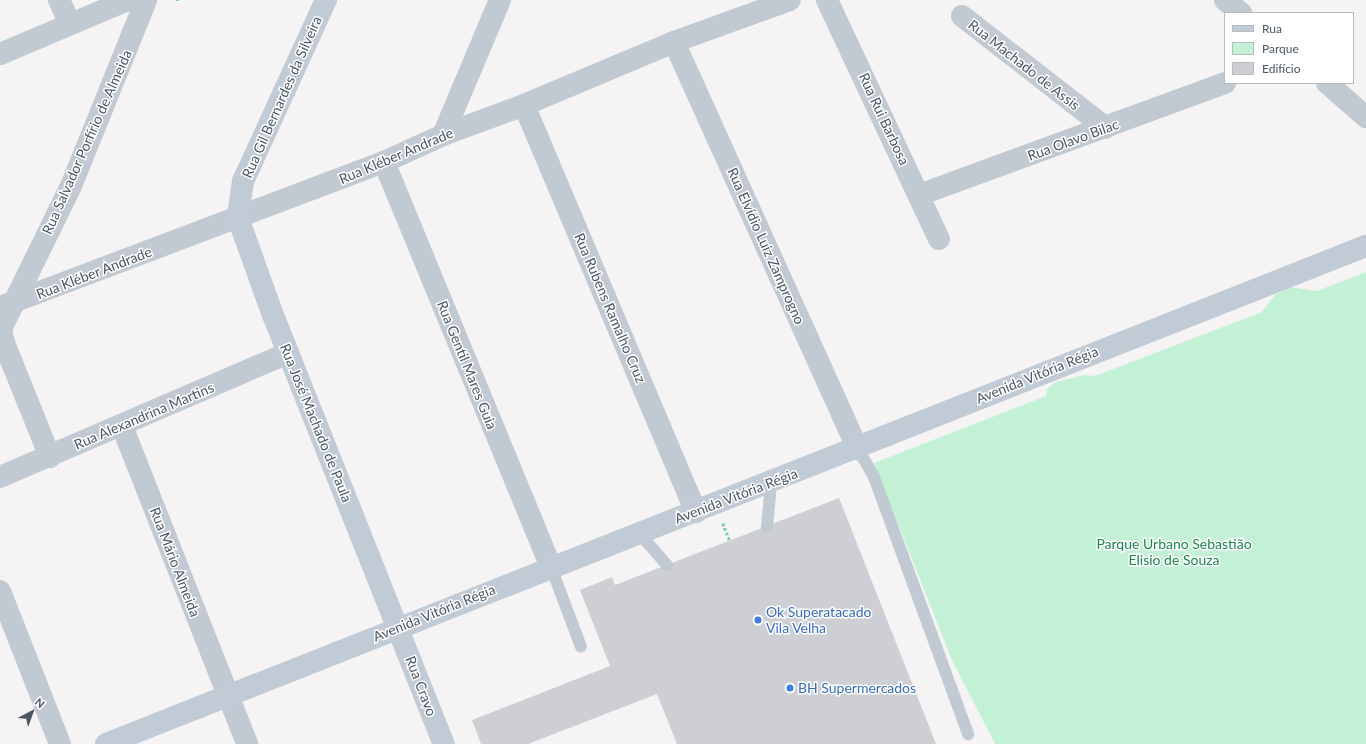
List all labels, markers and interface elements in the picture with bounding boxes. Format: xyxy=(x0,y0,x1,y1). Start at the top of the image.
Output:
legend xyxy=(1224,12,1354,84)
street label: Rua Gil Bernardes da Silveira xyxy=(239,13,325,181)
street label: Rua Machado de Assis xyxy=(965,16,1083,114)
text: Rua xyxy=(1262,21,1282,36)
text: Parque xyxy=(1262,41,1299,56)
street label: Rua Salvador Porfírio de Almeida xyxy=(38,47,136,237)
text: Edifício xyxy=(1262,61,1301,76)
street label: Rua Rui Barbosa xyxy=(855,70,913,168)
street label: Rua Olavo Bilac xyxy=(1025,116,1121,164)
street label: Rua Kléber Andrade xyxy=(336,124,456,188)
street label: Rua Elvídio Luiz Zamprogno xyxy=(724,165,808,327)
street label: Rua Rubens Ramalho Cruz xyxy=(571,231,649,385)
street label: Rua Kléber Andrade xyxy=(34,243,154,303)
street label: Rua Gentil Mares Guia xyxy=(433,298,501,432)
street label: Rua José Machado de Paula xyxy=(276,341,356,505)
street label: Avenida Vitória Régia xyxy=(973,343,1101,407)
street label: Rua Alexandrina Martins xyxy=(71,379,217,453)
street label: Avenida Vitória Régia xyxy=(672,465,800,527)
street label: Rua Mário Almeida xyxy=(146,505,204,619)
park label: Parque Urbano Sebastião Elisio de Souza xyxy=(1096,536,1252,568)
street label: Avenida Vitória Régia xyxy=(370,581,498,645)
place label: Ok Superatacado Vila Velha xyxy=(766,604,872,636)
marker: Ok Superatacado Vila Velha xyxy=(753,615,763,625)
street label: Rua Cravo xyxy=(402,654,440,718)
place label: BH Supermercados xyxy=(798,680,916,696)
marker: BH Supermercados xyxy=(785,683,795,693)
north arrow xyxy=(12,692,52,732)
text: N xyxy=(33,695,48,710)

